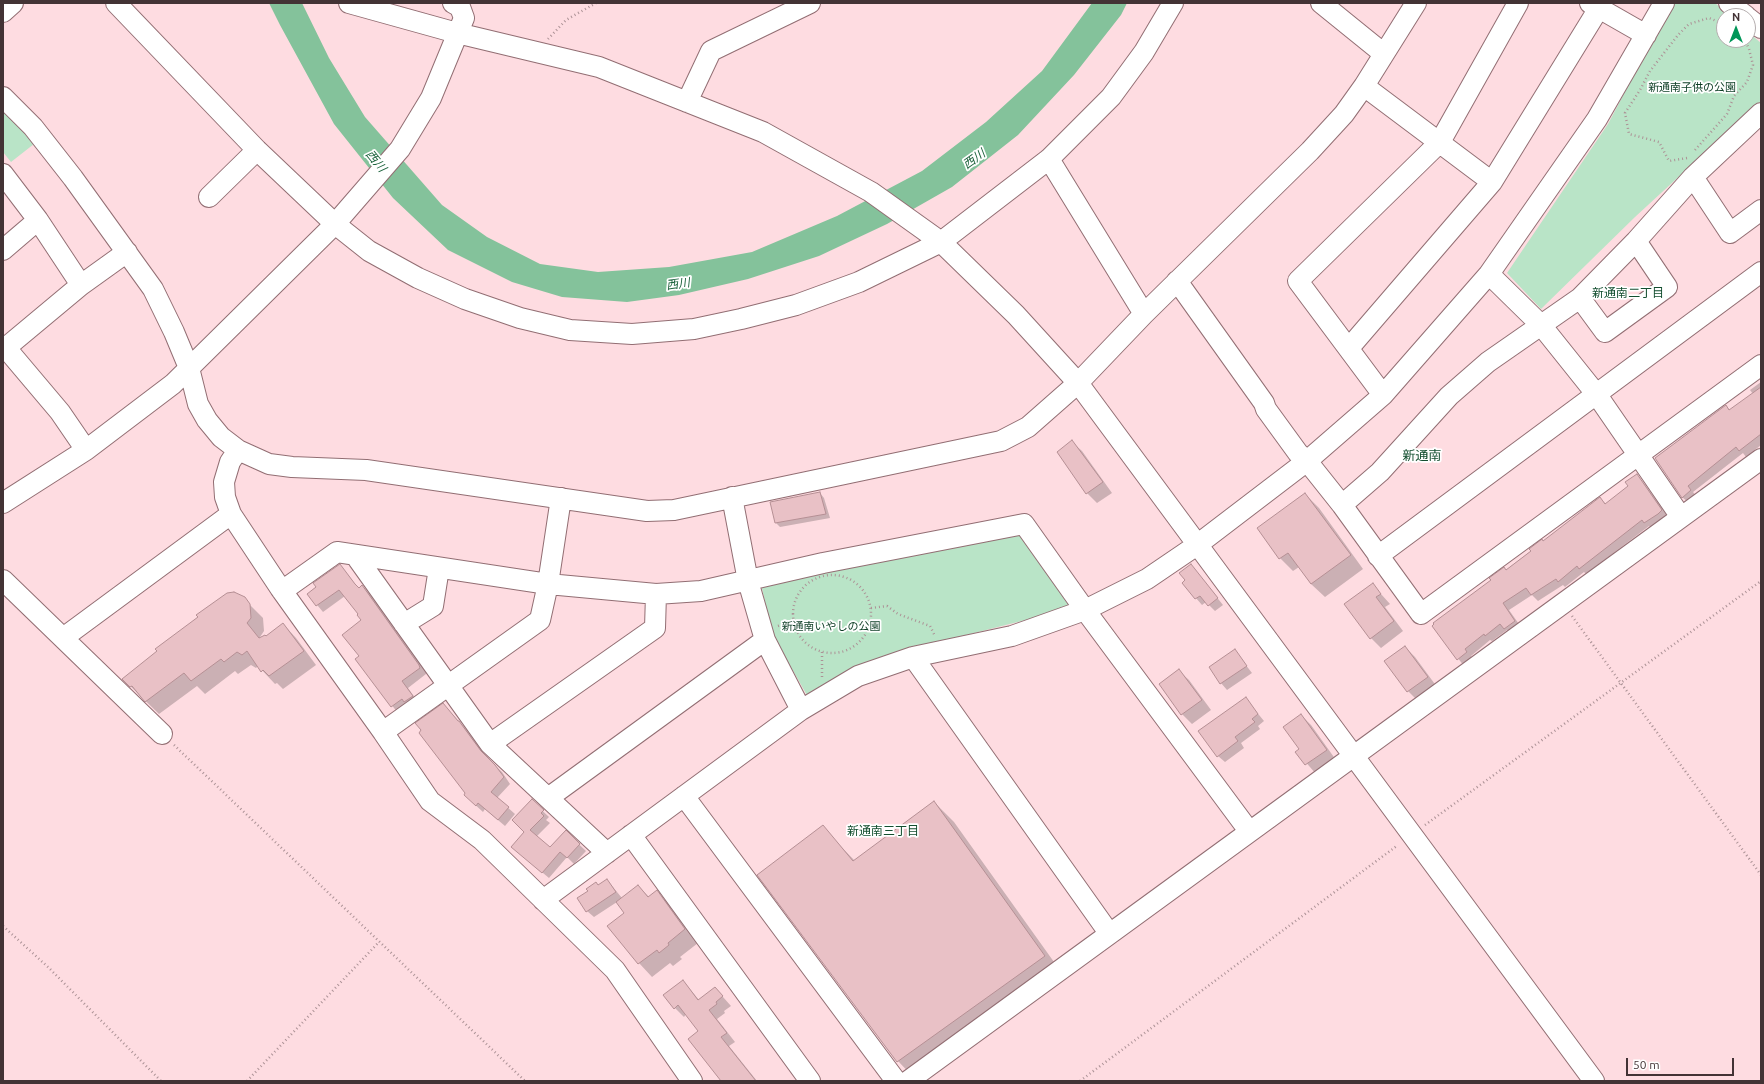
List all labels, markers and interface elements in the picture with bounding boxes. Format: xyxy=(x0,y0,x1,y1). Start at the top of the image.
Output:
north arrow xyxy=(1716,8,1756,48)
text: N xyxy=(1732,11,1740,23)
park label: 新通南子供の公園 xyxy=(1648,80,1736,94)
water label: 西川 xyxy=(960,146,988,172)
water label: 西川 xyxy=(363,147,389,175)
water label: 西川 xyxy=(665,275,691,293)
district label: 新通南二丁目 xyxy=(1592,286,1664,300)
district label: 新通南 xyxy=(1403,448,1441,464)
park label: 新通南いやしの公園 xyxy=(782,619,880,633)
district label: 新通南三丁目 xyxy=(847,824,919,838)
scale bar xyxy=(1628,1050,1736,1076)
text: 50 m xyxy=(1633,1058,1660,1071)

